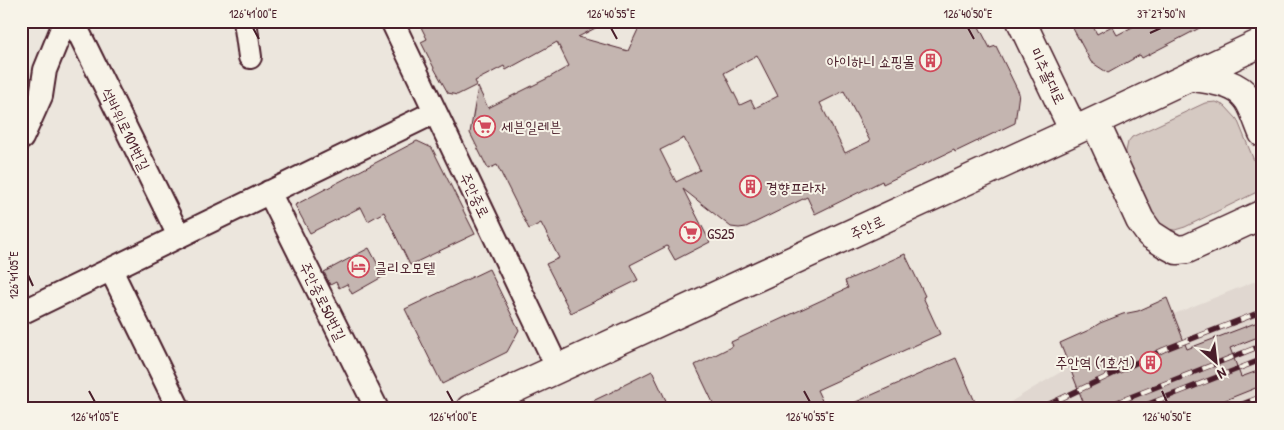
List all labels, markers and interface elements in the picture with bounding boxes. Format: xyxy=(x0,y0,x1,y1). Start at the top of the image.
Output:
text: 126°41'00"E xyxy=(229,5,278,22)
text: 126°40'55"E xyxy=(587,5,636,22)
text: 126°40'50"E xyxy=(944,5,993,22)
text: 37°27'50"N xyxy=(1137,5,1185,22)
street label: 미추홀대로 xyxy=(1025,44,1071,108)
building icon: 아이하니 쇼핑몰 xyxy=(919,49,943,73)
place label: 아이하니 쇼핑몰 xyxy=(827,51,915,72)
street label: 석바위로101번길 xyxy=(97,84,155,174)
supermarket icon: 세븐일레븐 xyxy=(473,114,497,138)
place label: 세븐일레븐 xyxy=(501,116,561,137)
street label: 주안중로 xyxy=(455,169,495,221)
building icon: 경향프라자 xyxy=(738,175,762,199)
place label: 경향프라자 xyxy=(766,177,826,198)
street label: 주안로 xyxy=(846,210,888,244)
supermarket icon: GS25 xyxy=(679,221,703,245)
place label: GS25 xyxy=(707,223,735,244)
text: 126°41'05"E xyxy=(5,250,22,299)
hotel icon: 클리오모텔 xyxy=(347,255,371,279)
place label: 클리오모텔 xyxy=(375,257,435,278)
street label: 주안중로50번길 xyxy=(295,258,351,344)
north arrow xyxy=(1192,338,1242,388)
building icon: 주안역 (1호선) xyxy=(1139,350,1163,374)
place label: 주안역 (1호선) xyxy=(1055,352,1135,373)
text: N xyxy=(1214,364,1230,384)
text: 126°41'05"E xyxy=(71,408,120,425)
text: 126°41'00"E xyxy=(429,408,478,425)
text: 126°40'55"E xyxy=(786,408,835,425)
text: 126°40'50"E xyxy=(1143,408,1192,425)

